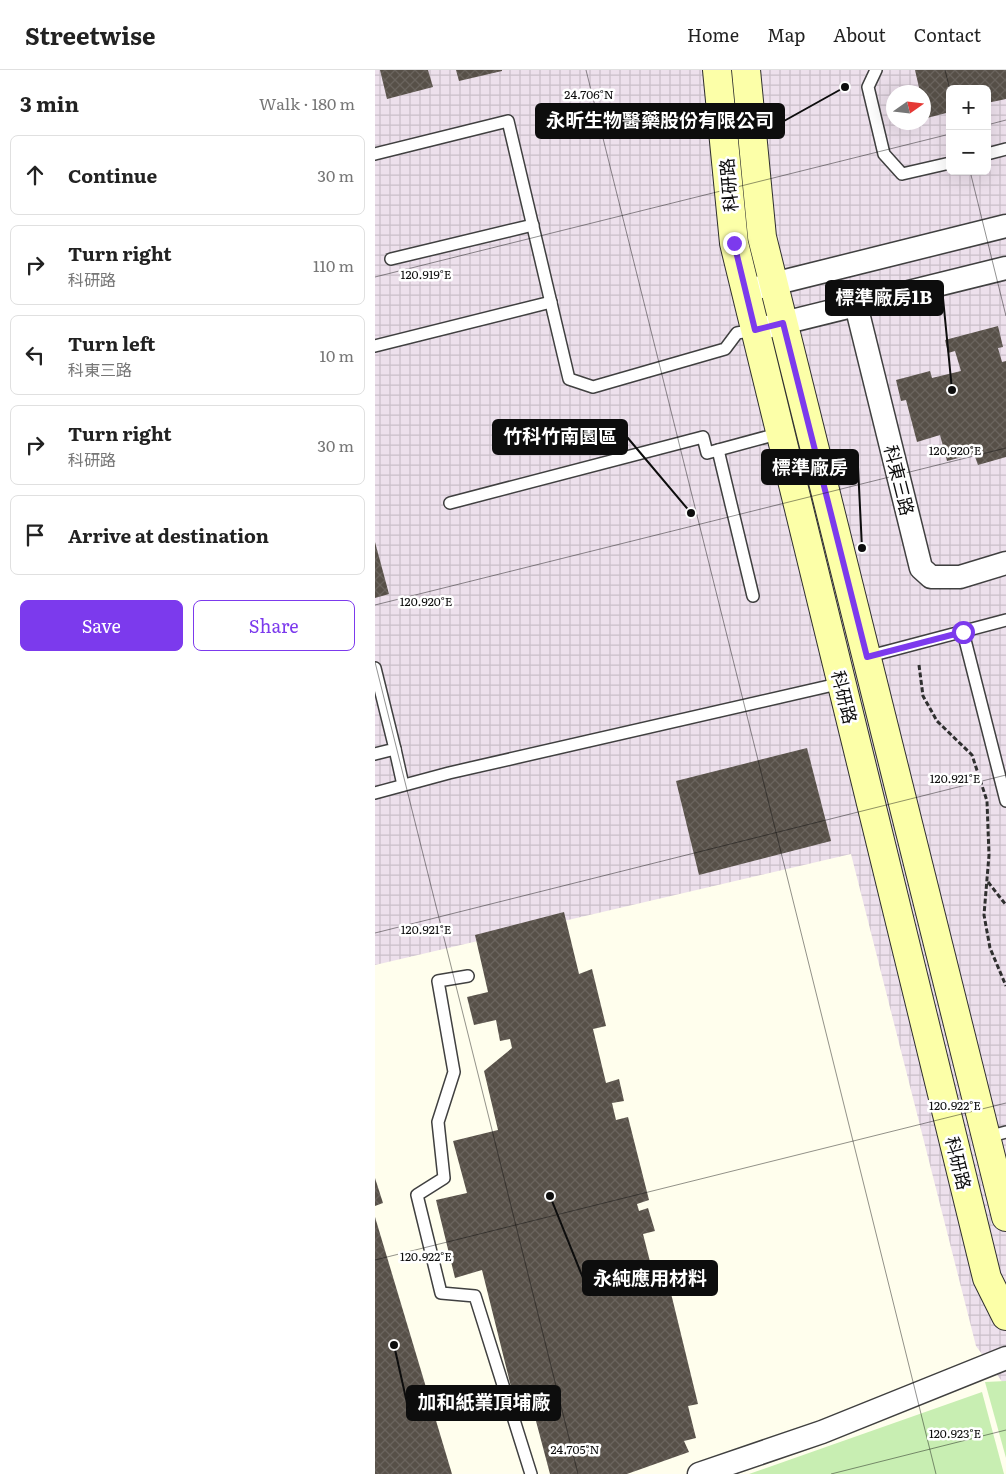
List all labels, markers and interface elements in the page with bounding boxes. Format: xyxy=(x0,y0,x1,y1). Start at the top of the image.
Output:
text: Streetwise xyxy=(25,17,155,52)
text: Home xyxy=(687,21,739,48)
text: Map xyxy=(767,21,805,48)
text: About xyxy=(833,21,886,48)
text: Contact xyxy=(914,21,981,48)
text: 24.706°N xyxy=(564,85,614,103)
north arrow xyxy=(886,85,931,130)
map controls xyxy=(946,85,991,175)
button: + xyxy=(946,85,991,130)
text: 3 min xyxy=(20,87,79,118)
text: Walk · 180 m xyxy=(259,91,355,115)
callout: 永昕生物醫藥股份有限公司 xyxy=(536,104,784,138)
text: 永昕生物醫藥股份有限公司 xyxy=(546,105,774,133)
button: − xyxy=(946,130,991,175)
street label: 科研路 xyxy=(712,157,744,213)
icon: ahead xyxy=(21,161,49,189)
text: Continue xyxy=(68,161,157,189)
text: 30 m xyxy=(317,163,354,187)
route end xyxy=(723,232,746,255)
text: Turn right xyxy=(68,239,172,267)
icon: right xyxy=(21,251,49,279)
text: 110 m xyxy=(313,253,354,277)
text: 120.919°E xyxy=(401,265,452,283)
text: 科研路 xyxy=(68,267,116,291)
callout: 標準廠房1B xyxy=(826,281,943,315)
text: 標準廠房1B xyxy=(836,282,933,310)
text: Turn left xyxy=(68,329,155,357)
icon: left xyxy=(21,341,49,369)
text: 10 m xyxy=(320,343,354,367)
text: 科東三路 xyxy=(68,357,132,381)
text: Turn right xyxy=(68,419,172,447)
callout: 竹科竹南園區 xyxy=(493,420,627,454)
text: 竹科竹南園區 xyxy=(503,421,617,449)
icon: right xyxy=(21,431,49,459)
text: 30 m xyxy=(317,433,354,457)
text: 120.920°E xyxy=(929,441,982,459)
street label: 科東三路 xyxy=(878,442,922,518)
text: 科研路 xyxy=(68,447,116,471)
callout: 標準廠房 xyxy=(762,450,858,484)
text: 標準廠房 xyxy=(772,452,848,480)
icon: arrive xyxy=(21,521,49,549)
text: Arrive at destination xyxy=(68,521,269,549)
text: 120.920°E xyxy=(400,592,453,610)
button: Save xyxy=(20,600,183,651)
button: Share xyxy=(193,600,355,651)
route start xyxy=(952,621,975,644)
street label: 科研路 xyxy=(825,668,865,726)
text: 120.921°E xyxy=(930,769,981,787)
text: 120.921°E xyxy=(401,920,452,938)
text: 120.922°E xyxy=(929,1096,981,1114)
street label: 科研路 xyxy=(939,1134,979,1192)
text: 120.922°E xyxy=(400,1247,452,1265)
callout: 永純應用材料 xyxy=(583,1261,717,1295)
text: 永純應用材料 xyxy=(593,1263,707,1291)
callout: 加和紙業頂埔廠 xyxy=(407,1386,560,1420)
text: 加和紙業頂埔廠 xyxy=(417,1387,551,1415)
text: 120.923°E xyxy=(929,1424,981,1442)
text: 24.705°N xyxy=(550,1440,600,1458)

